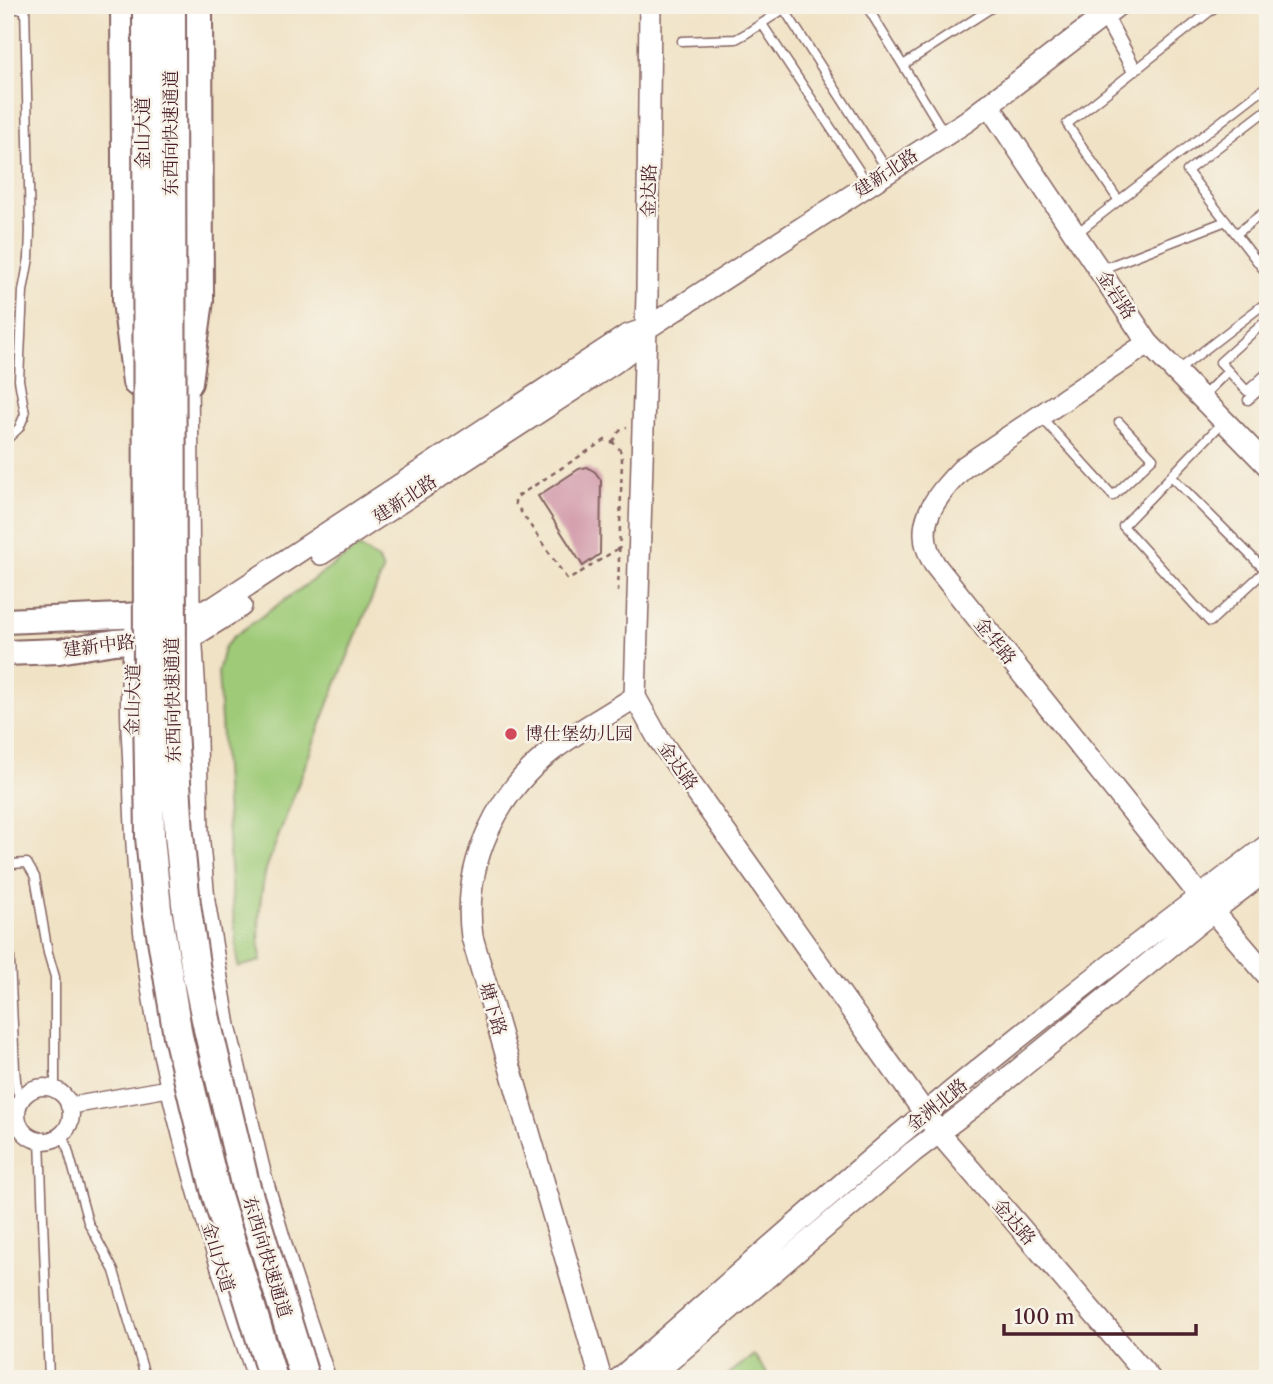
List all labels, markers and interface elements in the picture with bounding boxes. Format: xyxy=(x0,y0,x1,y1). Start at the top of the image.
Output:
street label: 东西向快速通道 xyxy=(160,70,182,196)
street label: 金山大道 xyxy=(132,97,154,169)
street label: 建新北路 xyxy=(850,144,922,202)
street label: 金达路 xyxy=(638,164,660,218)
street label: 金岩路 xyxy=(1092,266,1140,324)
street label: 建新北路 xyxy=(369,470,441,528)
street label: 金华路 xyxy=(969,613,1021,669)
street label: 建新中路 xyxy=(62,631,136,661)
street label: 东西向快速通道 xyxy=(161,637,185,763)
street label: 金山大道 xyxy=(121,664,145,736)
place label: 博仕堡幼儿园 xyxy=(525,723,633,745)
marker: 博仕堡幼儿园 xyxy=(503,726,519,742)
street label: 金达路 xyxy=(654,738,702,794)
street label: 塘下路 xyxy=(475,980,511,1038)
street label: 金洲北路 xyxy=(902,1074,972,1136)
street label: 东西向快速通道 xyxy=(238,1194,296,1320)
street label: 金达路 xyxy=(988,1194,1040,1250)
street label: 金山大道 xyxy=(197,1219,239,1295)
scale bar xyxy=(1004,1293,1196,1337)
text: 100 m xyxy=(1014,1304,1075,1329)

